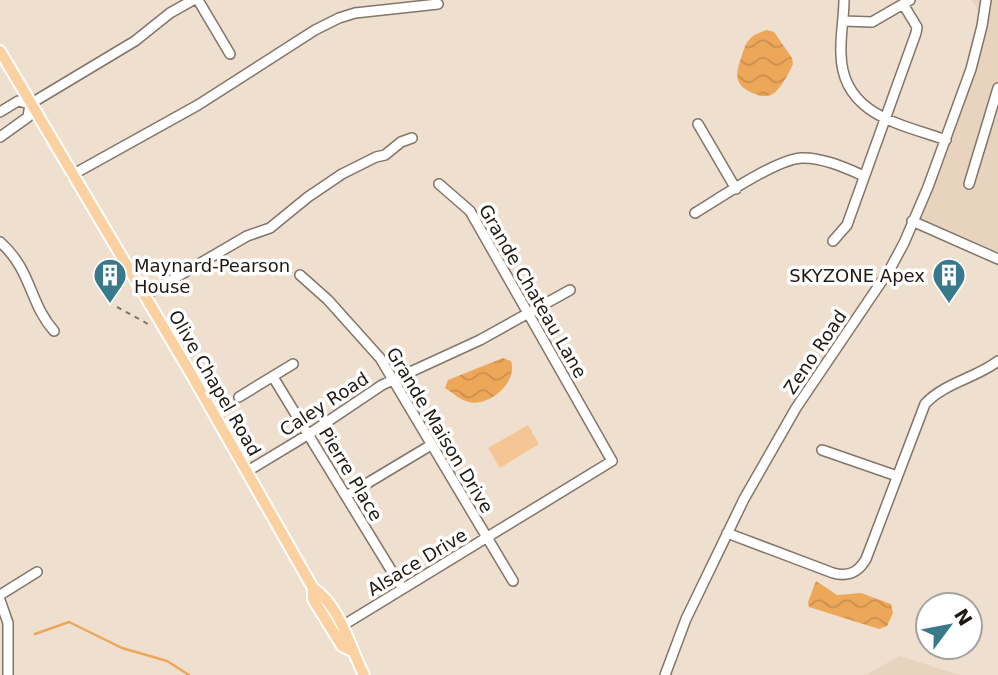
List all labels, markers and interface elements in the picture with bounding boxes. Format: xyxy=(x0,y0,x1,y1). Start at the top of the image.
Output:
street label: Grande Chateau Lane xyxy=(475,201,591,381)
place label: Maynard-Pearson House xyxy=(134,255,290,297)
building icon: Maynard-Pearson House xyxy=(91,256,129,305)
building icon: SKYZONE Apex xyxy=(930,256,968,305)
place label: SKYZONE Apex xyxy=(789,265,925,286)
street label: Olive Chapel Road xyxy=(165,306,265,460)
street label: Zeno Road xyxy=(779,306,851,398)
street label: Grande Maison Drive xyxy=(382,344,498,516)
street label: Caley Road xyxy=(276,368,372,440)
street label: Pierre Place xyxy=(315,423,387,525)
street label: Alsace Drive xyxy=(363,524,471,600)
north arrow xyxy=(914,591,984,661)
text: N xyxy=(950,604,977,630)

